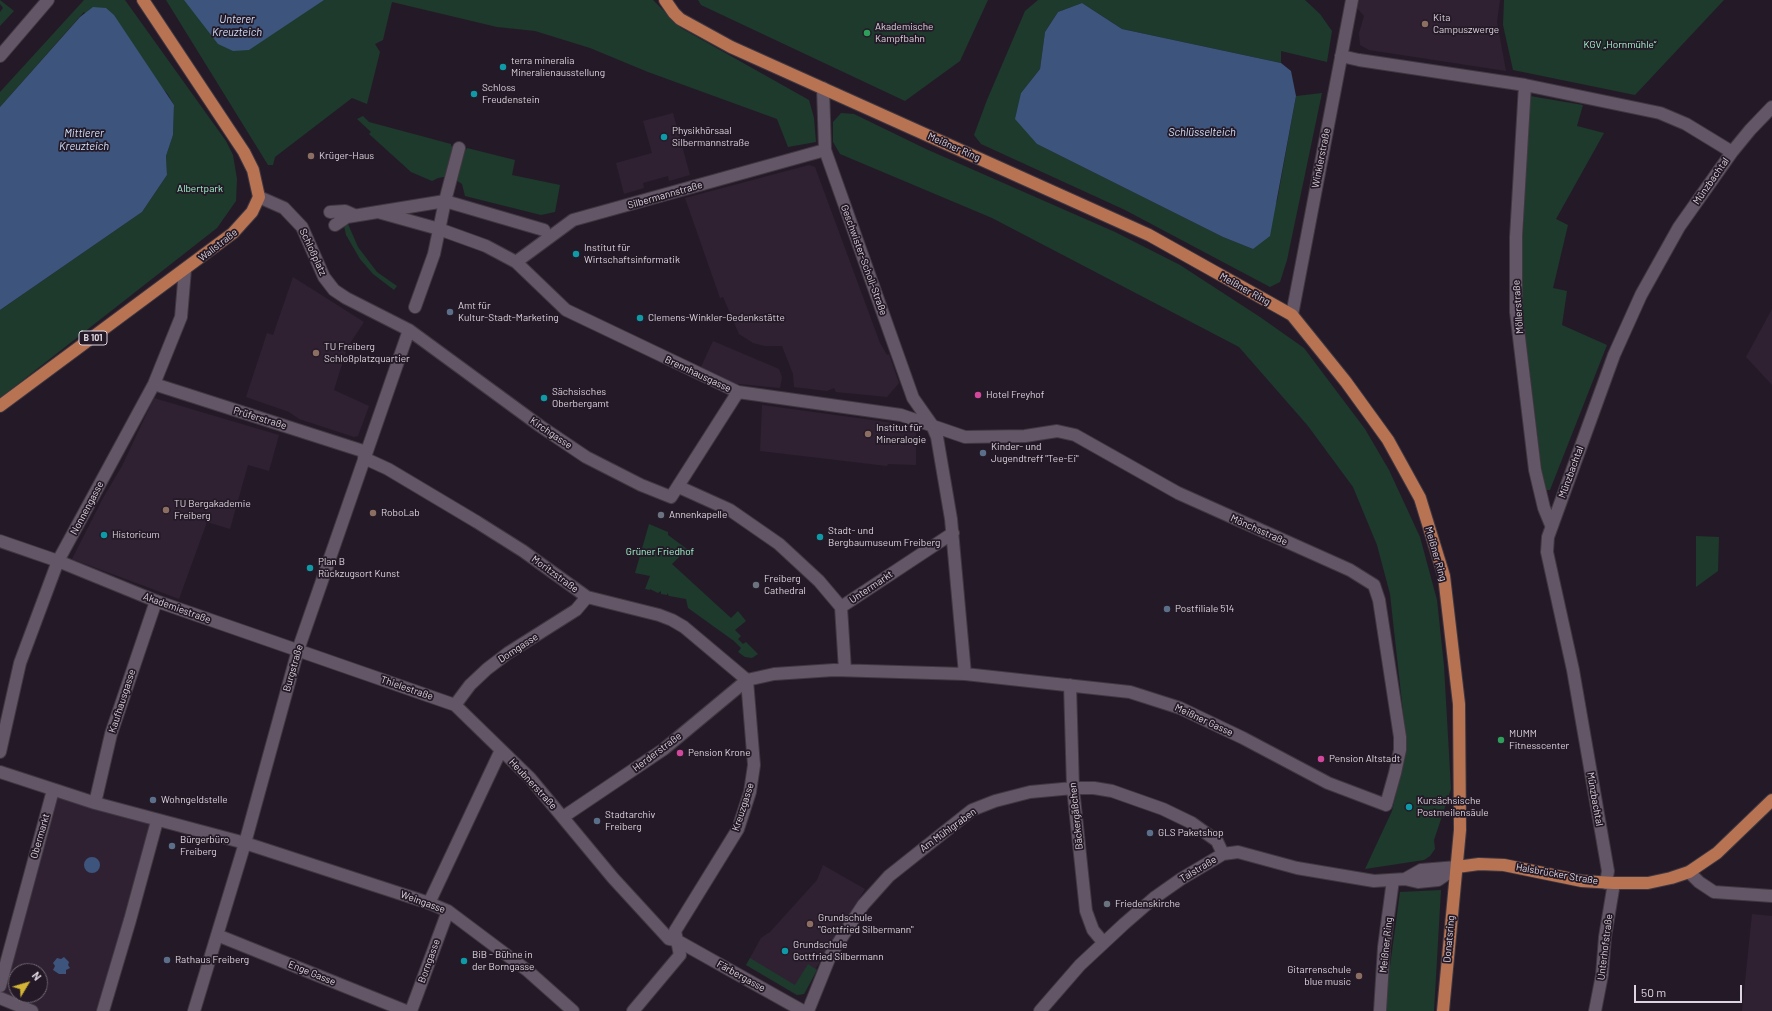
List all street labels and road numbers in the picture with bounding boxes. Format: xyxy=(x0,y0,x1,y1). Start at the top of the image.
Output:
street label: Winklerstraße xyxy=(1309,127,1333,189)
street label: Meißner Ring xyxy=(926,130,982,164)
street label: Münzbachtal xyxy=(1690,155,1732,207)
street label: Silbermannstraße xyxy=(626,179,704,211)
street label: Geschwister-Scholl-Straße xyxy=(838,203,890,317)
street label: Wallstraße xyxy=(196,226,240,264)
street label: Schloßplatz xyxy=(297,226,329,278)
street label: Meißner Ring xyxy=(1217,270,1273,308)
street label: Möllerstraße xyxy=(1510,280,1526,334)
road number: B 101 xyxy=(79,331,107,345)
street label: Brennhausgasse xyxy=(663,353,733,395)
street label: Prüferstraße xyxy=(232,404,288,432)
street label: Kirchgasse xyxy=(528,415,574,451)
street label: Münzbachtal xyxy=(1556,444,1586,500)
street label: Nonnengasse xyxy=(68,479,106,537)
street label: Mönchsstraße xyxy=(1229,512,1289,548)
street label: Meißner Ring xyxy=(1422,525,1450,583)
street label: Moritzstraße xyxy=(529,553,581,595)
street label: Untermarkt xyxy=(847,568,895,606)
street label: Akademiestraße xyxy=(142,590,212,626)
street label: Domgasse xyxy=(496,631,540,665)
street label: Burgstraße xyxy=(281,643,305,693)
street label: Kaufhausgasse xyxy=(106,668,138,734)
street label: Thielestraße xyxy=(379,673,435,703)
street label: Meißner Gasse xyxy=(1173,701,1235,739)
street label: Herderstraße xyxy=(630,730,684,774)
street label: Heubnerstraße xyxy=(506,756,560,812)
street label: Münzbachtal xyxy=(1584,771,1606,827)
street label: Kreuzgasse xyxy=(730,781,756,833)
street label: Bäckergäßchen xyxy=(1067,782,1085,850)
street label: Am Mühlgraben xyxy=(917,806,979,854)
street label: Obermarkt xyxy=(28,812,52,860)
street label: Talstraße xyxy=(1177,853,1219,885)
street label: Halsbrücker Straße xyxy=(1515,861,1599,887)
street label: Weingasse xyxy=(399,888,447,916)
street label: Unterhofstraße xyxy=(1595,913,1615,981)
street label: Donatsring xyxy=(1441,915,1457,963)
street label: Meißner Ring xyxy=(1377,916,1395,974)
street label: Borngasse xyxy=(415,937,443,985)
street label: Enge Gasse xyxy=(287,958,337,988)
street label: Färbergasse xyxy=(715,958,767,994)

